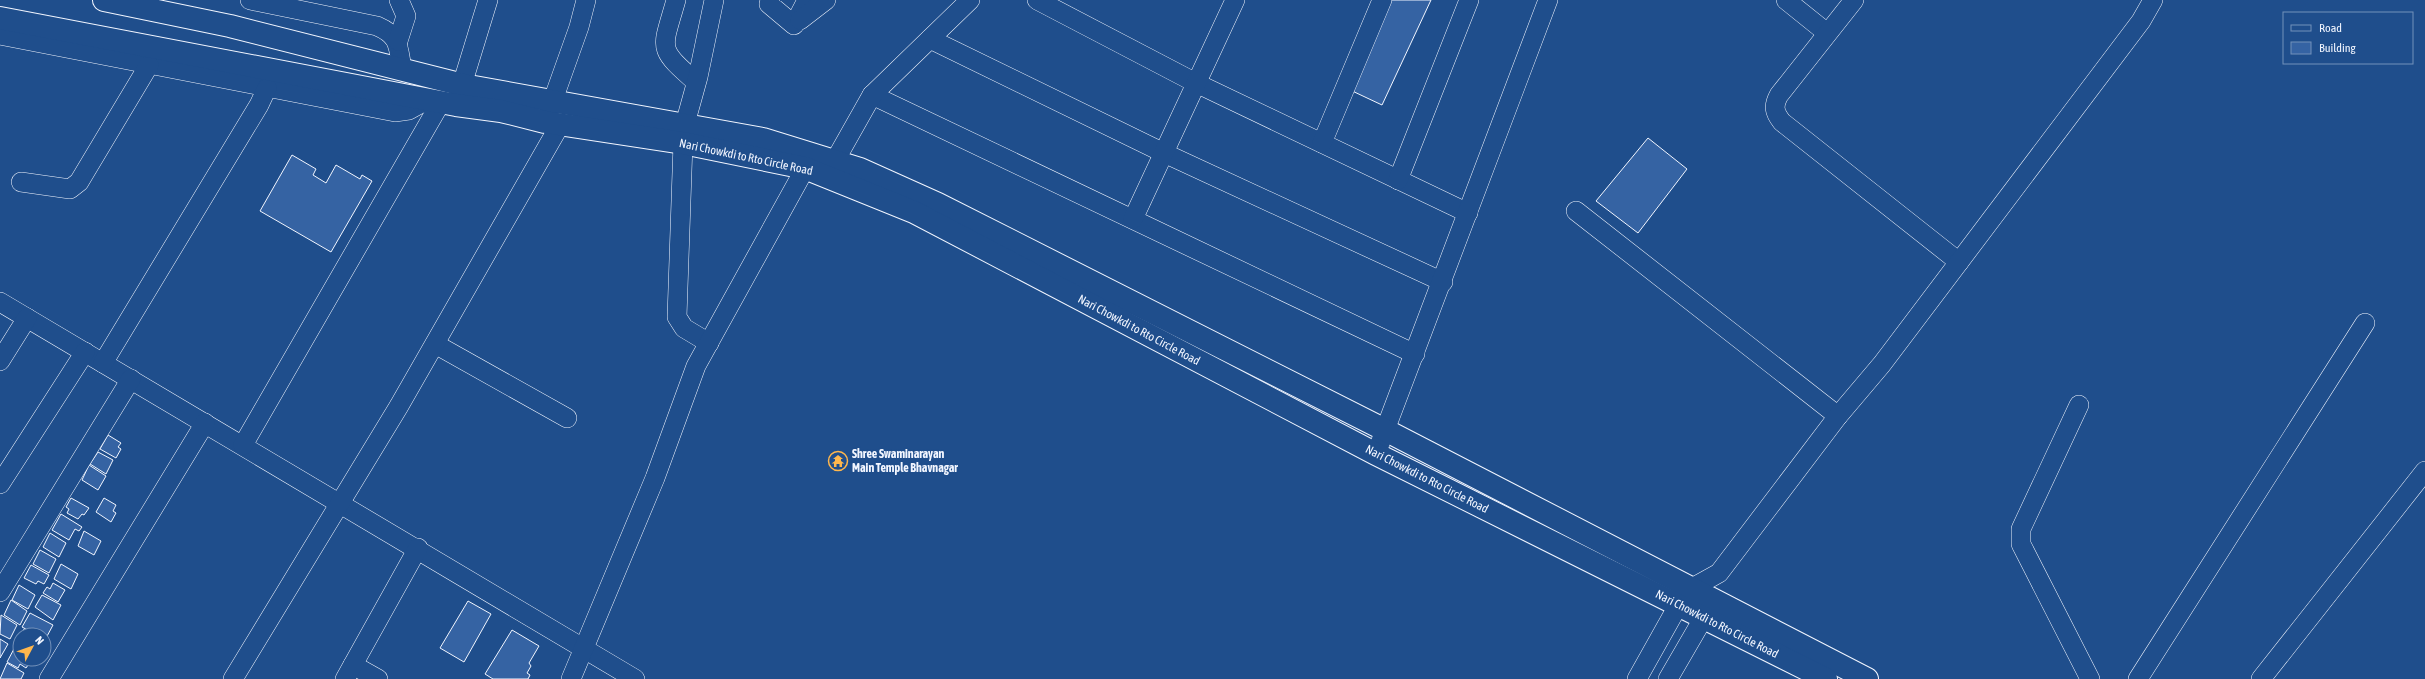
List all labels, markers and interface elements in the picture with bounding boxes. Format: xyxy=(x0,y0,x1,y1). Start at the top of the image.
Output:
legend xyxy=(2283,12,2413,64)
text: Road xyxy=(2319,21,2342,35)
text: Building xyxy=(2319,41,2357,55)
street label: Nari Chowkdi to Rto Circle Road xyxy=(678,136,814,178)
street label: Nari Chowkdi to Rto Circle Road xyxy=(1076,292,1202,368)
street label: Nari Chowkdi to Rto Circle Road xyxy=(1363,442,1491,516)
place label: Shree Swaminarayan Main Temple Bhavnagar xyxy=(852,447,958,475)
temple icon: Shree Swaminarayan Main Temple Bhavnagar xyxy=(827,450,849,472)
street label: Nari Chowkdi to Rto Circle Road xyxy=(1653,587,1781,661)
north arrow xyxy=(12,627,52,667)
text: N xyxy=(33,634,46,647)

